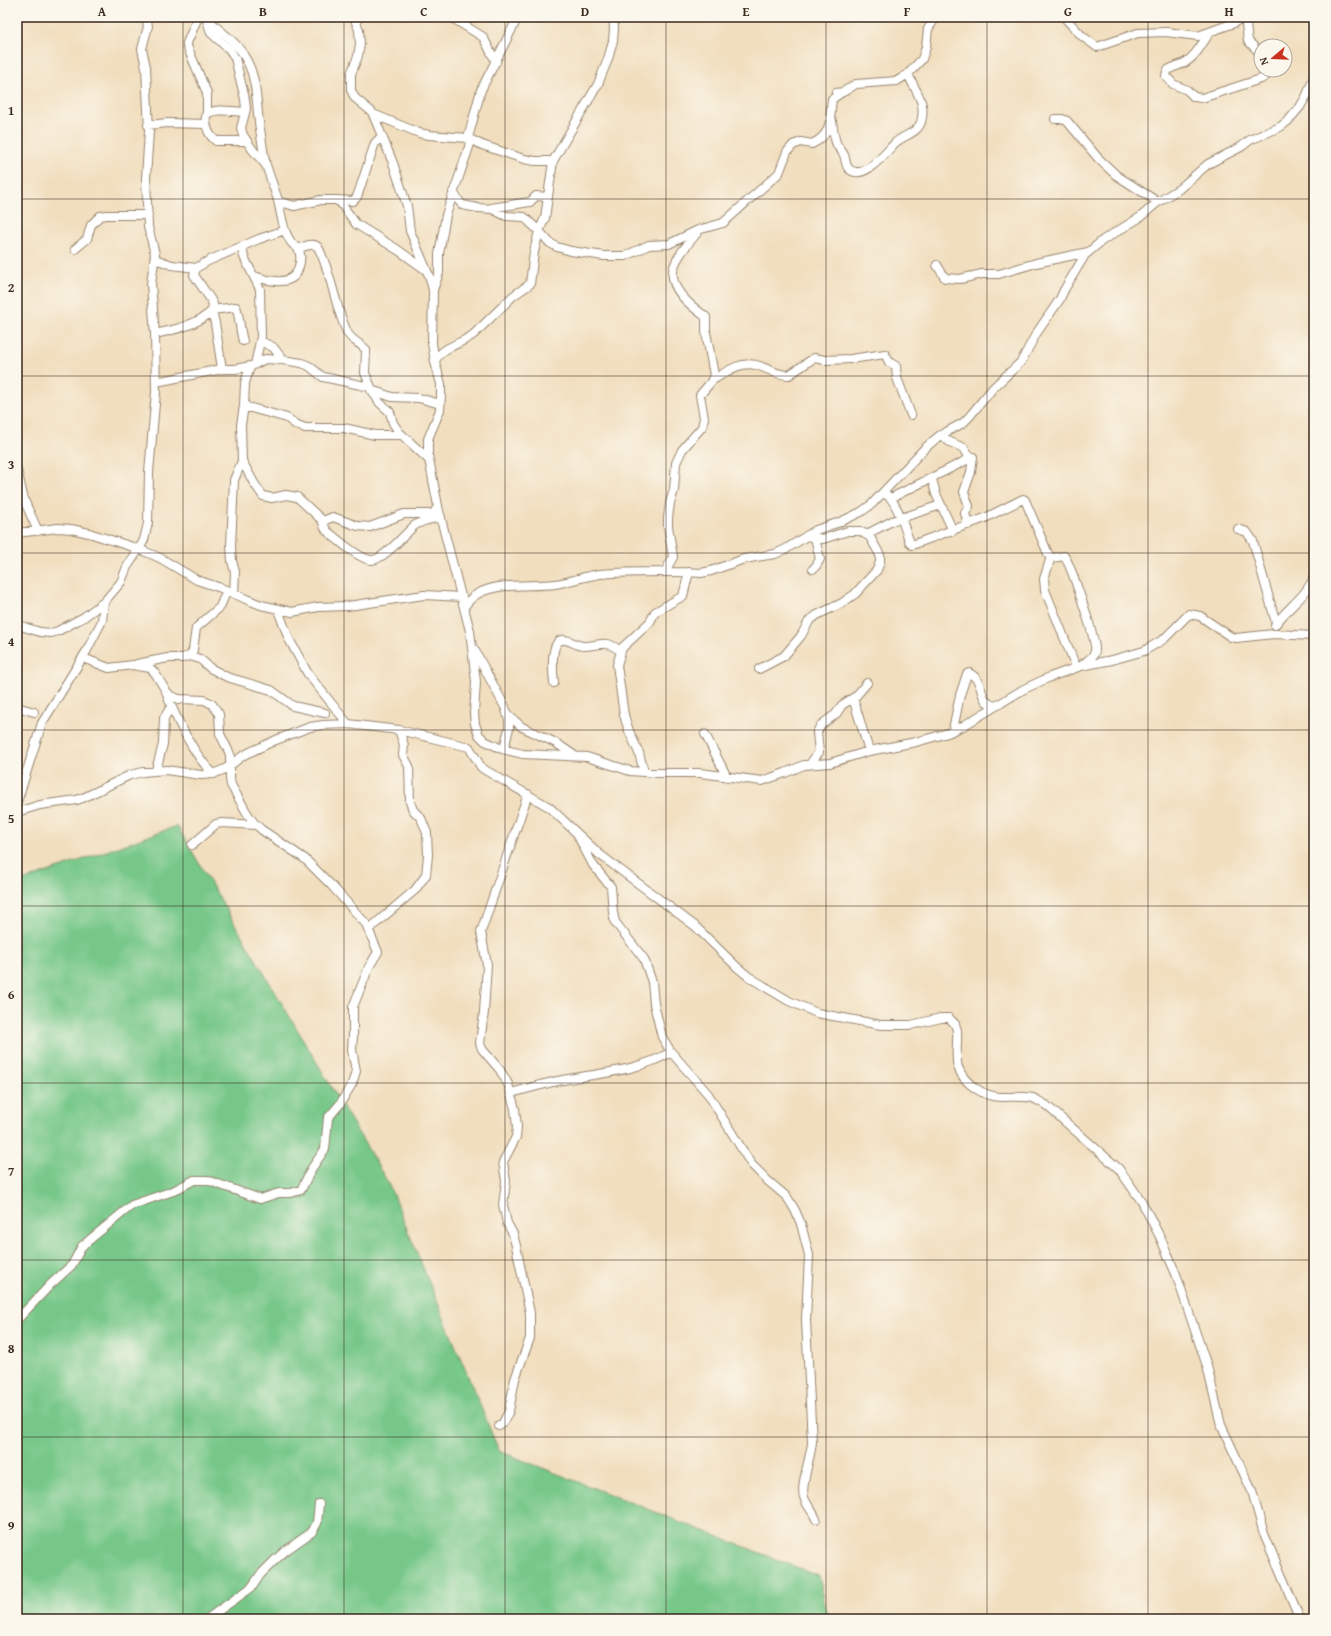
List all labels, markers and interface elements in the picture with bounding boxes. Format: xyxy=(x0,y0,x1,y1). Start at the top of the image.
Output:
text: A xyxy=(98,2,107,21)
text: B xyxy=(259,2,267,21)
text: C xyxy=(420,2,428,21)
text: D xyxy=(581,2,589,21)
text: E xyxy=(743,2,750,21)
text: F xyxy=(904,2,911,21)
text: G xyxy=(1064,2,1072,21)
text: H xyxy=(1224,2,1234,21)
north arrow xyxy=(1253,38,1293,78)
text: N xyxy=(1255,55,1272,67)
text: 1 xyxy=(8,101,14,120)
text: 2 xyxy=(8,278,15,297)
text: 3 xyxy=(8,455,14,474)
text: 4 xyxy=(8,632,15,651)
text: 5 xyxy=(8,809,15,828)
text: 6 xyxy=(8,985,15,1004)
text: 7 xyxy=(8,1162,15,1181)
text: 8 xyxy=(8,1339,15,1358)
text: 9 xyxy=(8,1516,15,1535)

